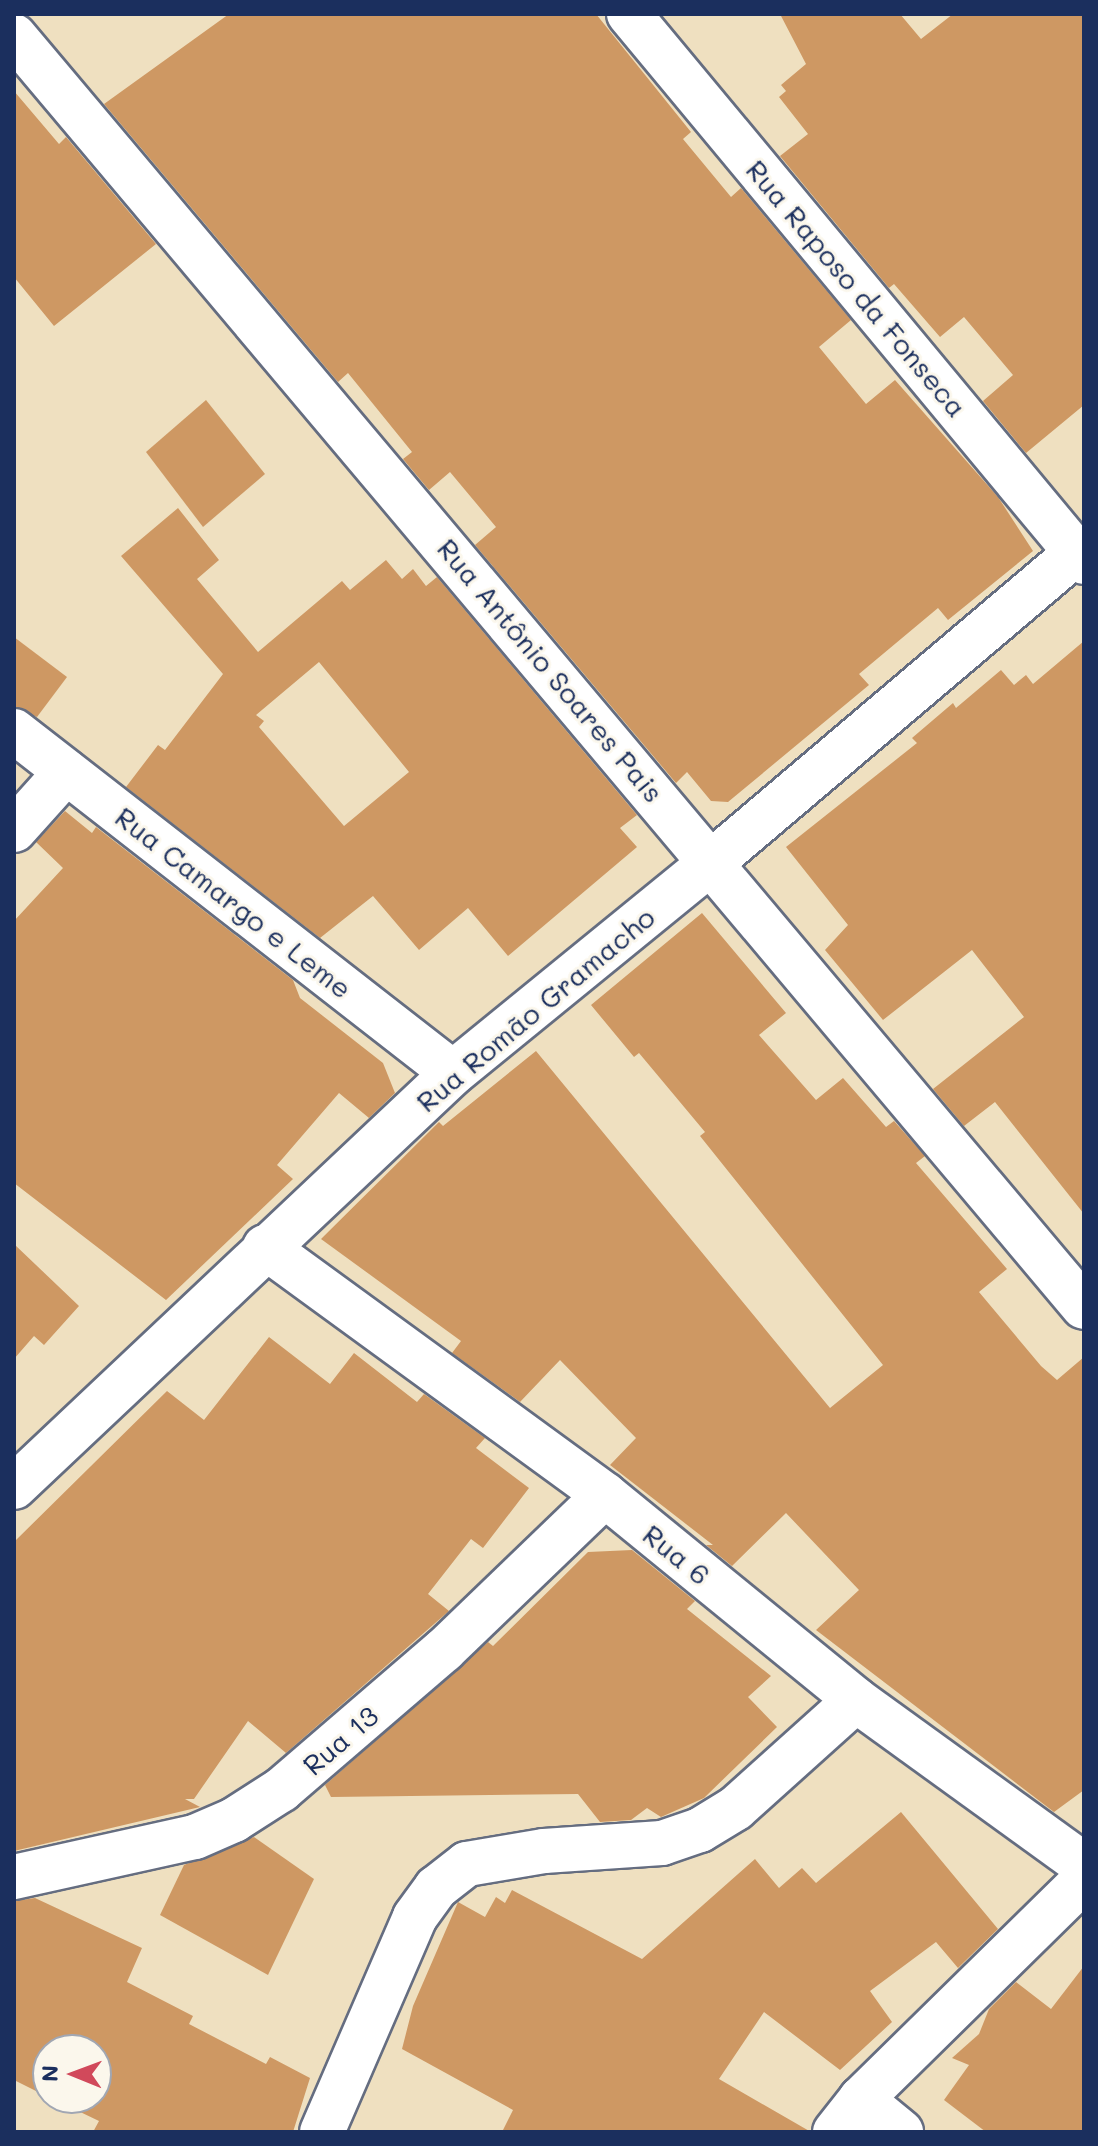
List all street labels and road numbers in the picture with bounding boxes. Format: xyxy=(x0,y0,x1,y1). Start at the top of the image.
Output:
street label: Rua Raposo da Fonseca xyxy=(740,153,974,423)
street label: Rua Antônio Soares Pais xyxy=(431,531,671,809)
street label: Rua Camargo e Leme xyxy=(109,799,359,1005)
street label: Rua Romão Gramacho xyxy=(409,900,661,1118)
street label: Rua 6 xyxy=(637,1517,717,1591)
street label: Rua 13 xyxy=(296,1698,384,1782)

